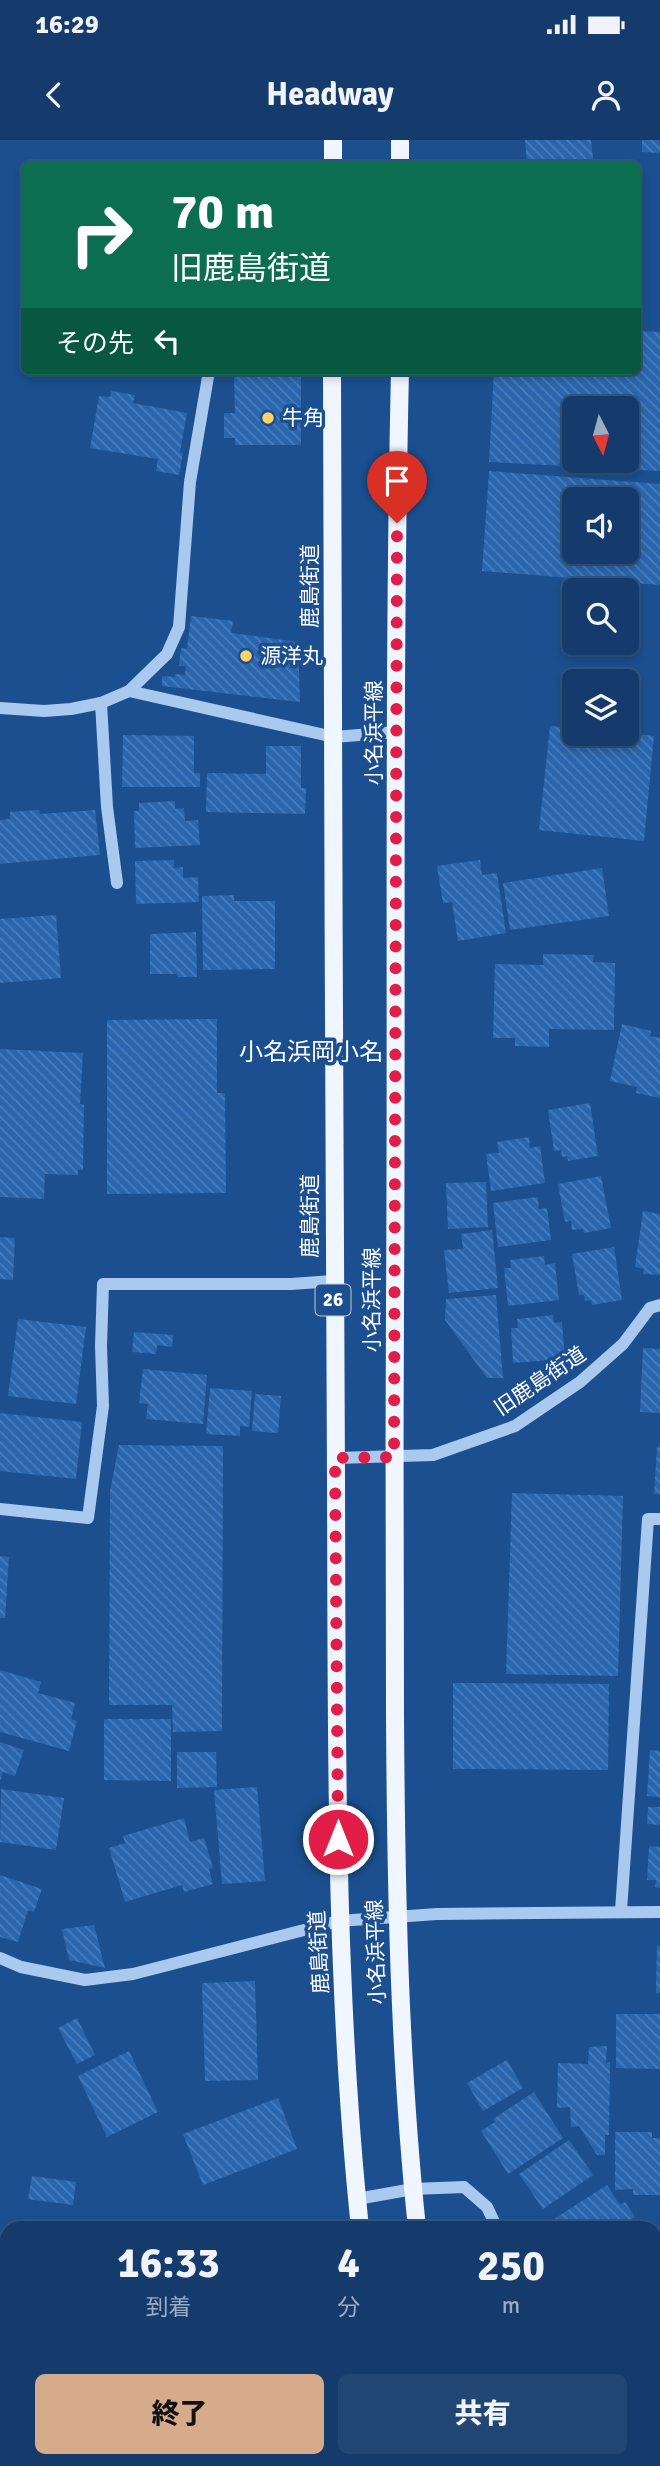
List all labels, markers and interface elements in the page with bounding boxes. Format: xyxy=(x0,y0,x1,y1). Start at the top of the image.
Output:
text: 16:29 xyxy=(35,9,99,41)
text: Headway xyxy=(266,75,394,114)
icon: back xyxy=(35,76,73,114)
icon: person xyxy=(587,76,625,114)
text: 70 m xyxy=(171,182,274,242)
icon: right xyxy=(56,189,147,280)
text: 旧鹿島街道 xyxy=(171,249,331,288)
icon: left xyxy=(148,322,186,360)
text: その先 xyxy=(56,328,134,360)
north arrow xyxy=(562,396,639,472)
map controls xyxy=(562,396,639,746)
place label: 牛角 xyxy=(282,405,324,431)
marker: 牛角 xyxy=(260,410,276,426)
pin xyxy=(367,451,427,523)
icon: arrive xyxy=(378,462,416,500)
button: sound xyxy=(562,487,639,564)
street label: 鹿島街道 xyxy=(297,544,323,628)
button: search xyxy=(562,578,639,655)
place label: 源洋丸 xyxy=(260,643,323,669)
marker: 源洋丸 xyxy=(238,648,254,664)
button: layers xyxy=(562,669,639,746)
street label: 小名浜平線 xyxy=(361,681,387,786)
district label: 小名浜岡小名 xyxy=(239,1037,383,1067)
street label: 鹿島街道 xyxy=(297,1174,323,1258)
street label: 小名浜平線 xyxy=(359,1248,385,1353)
road number: 26 xyxy=(316,1284,350,1316)
street label: 旧鹿島街道 xyxy=(489,1341,591,1421)
position arrow xyxy=(301,1802,375,1876)
street label: 小名浜平線 xyxy=(361,1899,391,2005)
street label: 鹿島街道 xyxy=(304,1909,334,1995)
text: 16:33 xyxy=(117,2238,220,2289)
text: 4 xyxy=(337,2238,360,2289)
text: 250 xyxy=(477,2241,545,2292)
text: m xyxy=(502,2291,520,2320)
text: 到着 xyxy=(146,2293,192,2322)
text: 分 xyxy=(337,2293,360,2322)
button: 終了 xyxy=(35,2374,324,2454)
button: 共有 xyxy=(338,2374,627,2454)

